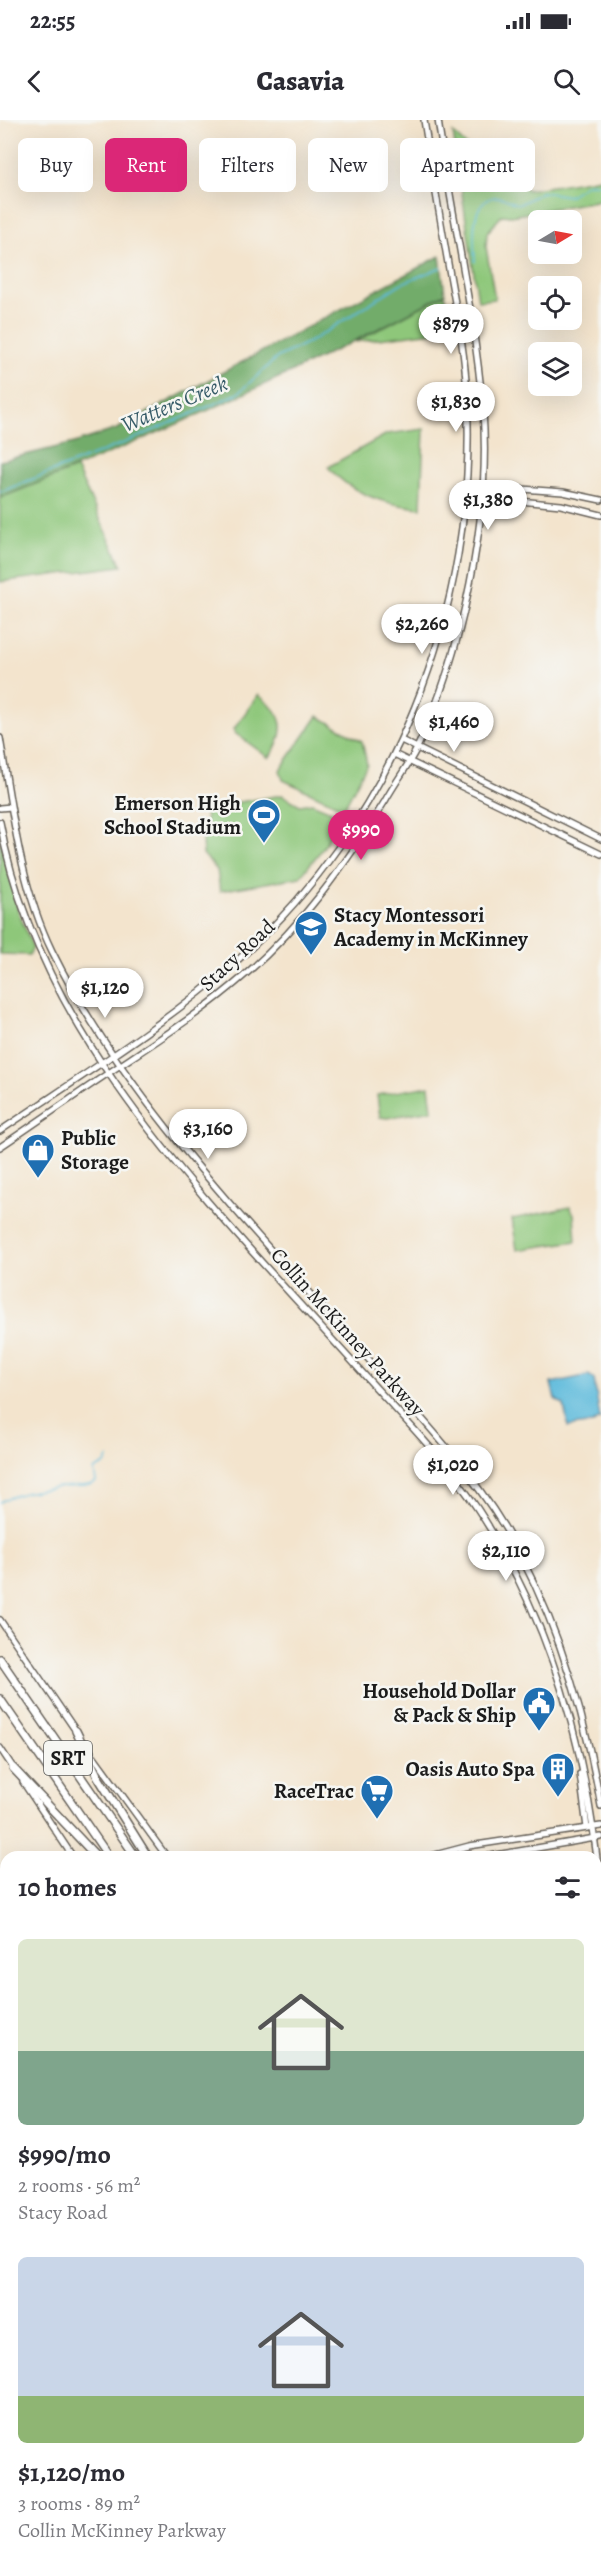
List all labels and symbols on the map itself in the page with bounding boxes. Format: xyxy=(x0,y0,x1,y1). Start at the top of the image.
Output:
north arrow xyxy=(528,210,582,264)
pin: $879 xyxy=(415,304,487,355)
water label: Watters Creek xyxy=(117,368,232,440)
pin: $1,830 xyxy=(407,382,505,433)
pin: $1,380 xyxy=(439,480,537,531)
pin: $2,260 xyxy=(373,604,471,655)
pin: $1,460 xyxy=(405,702,503,753)
place label: Emerson High School Stadium xyxy=(104,789,241,841)
sports icon: Emerson High School Stadium xyxy=(246,797,282,844)
pin: $990 xyxy=(325,810,397,861)
place label: Stacy Montessori Academy in McKinney xyxy=(333,901,529,953)
school or university icon: Stacy Montessori Academy in McKinney xyxy=(293,909,329,956)
street label: Stacy Road xyxy=(193,912,281,997)
pin: $1,120 xyxy=(56,968,154,1019)
pin: $3,160 xyxy=(159,1109,257,1160)
place label: Public Storage xyxy=(61,1124,129,1176)
shop icon: Public Storage xyxy=(20,1132,56,1179)
street label: Collin McKinney Parkway xyxy=(265,1241,432,1423)
pin: $1,020 xyxy=(404,1445,502,1496)
pin: $2,110 xyxy=(457,1531,555,1582)
place label: Household Dollar & Pack & Ship xyxy=(362,1677,516,1729)
public building icon: Household Dollar & Pack & Ship xyxy=(521,1685,557,1732)
road number: SRT xyxy=(44,1741,92,1775)
building icon: Oasis Auto Spa xyxy=(540,1751,576,1798)
place label: Oasis Auto Spa xyxy=(405,1755,536,1783)
supermarket icon: RaceTrac xyxy=(359,1773,395,1820)
place label: RaceTrac xyxy=(274,1777,354,1805)

